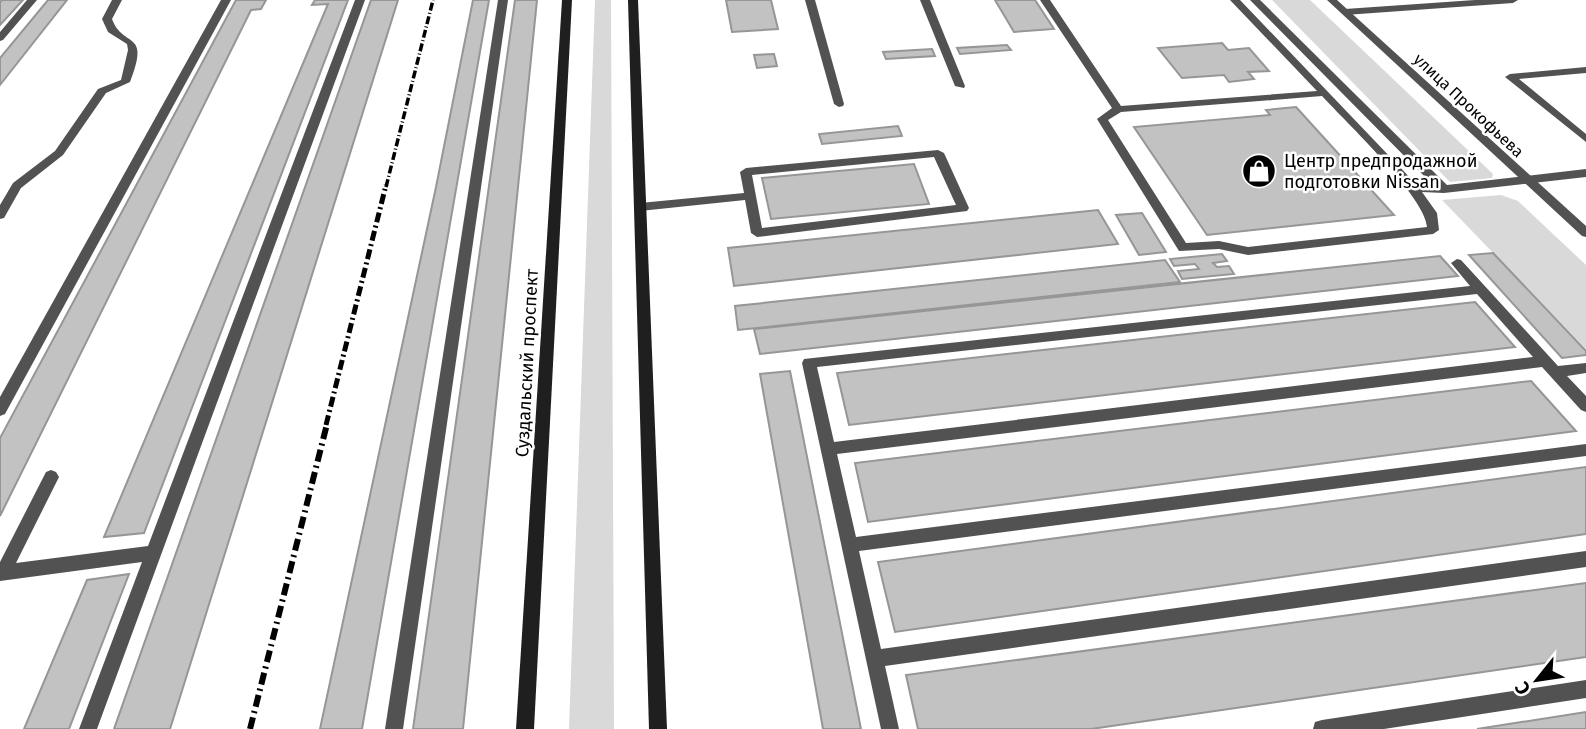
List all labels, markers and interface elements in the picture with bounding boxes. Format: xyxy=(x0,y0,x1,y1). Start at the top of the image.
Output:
street label: улица Прокофьева xyxy=(1410,49,1528,161)
place label: Центр предпродажной подготовки Nissan xyxy=(1284,150,1477,193)
shop icon: Центр предпродажной подготовки Nissan xyxy=(1240,152,1278,190)
street label: Суздальский проспект xyxy=(511,267,543,458)
north arrow xyxy=(1502,645,1572,715)
text: С xyxy=(1510,678,1535,699)

